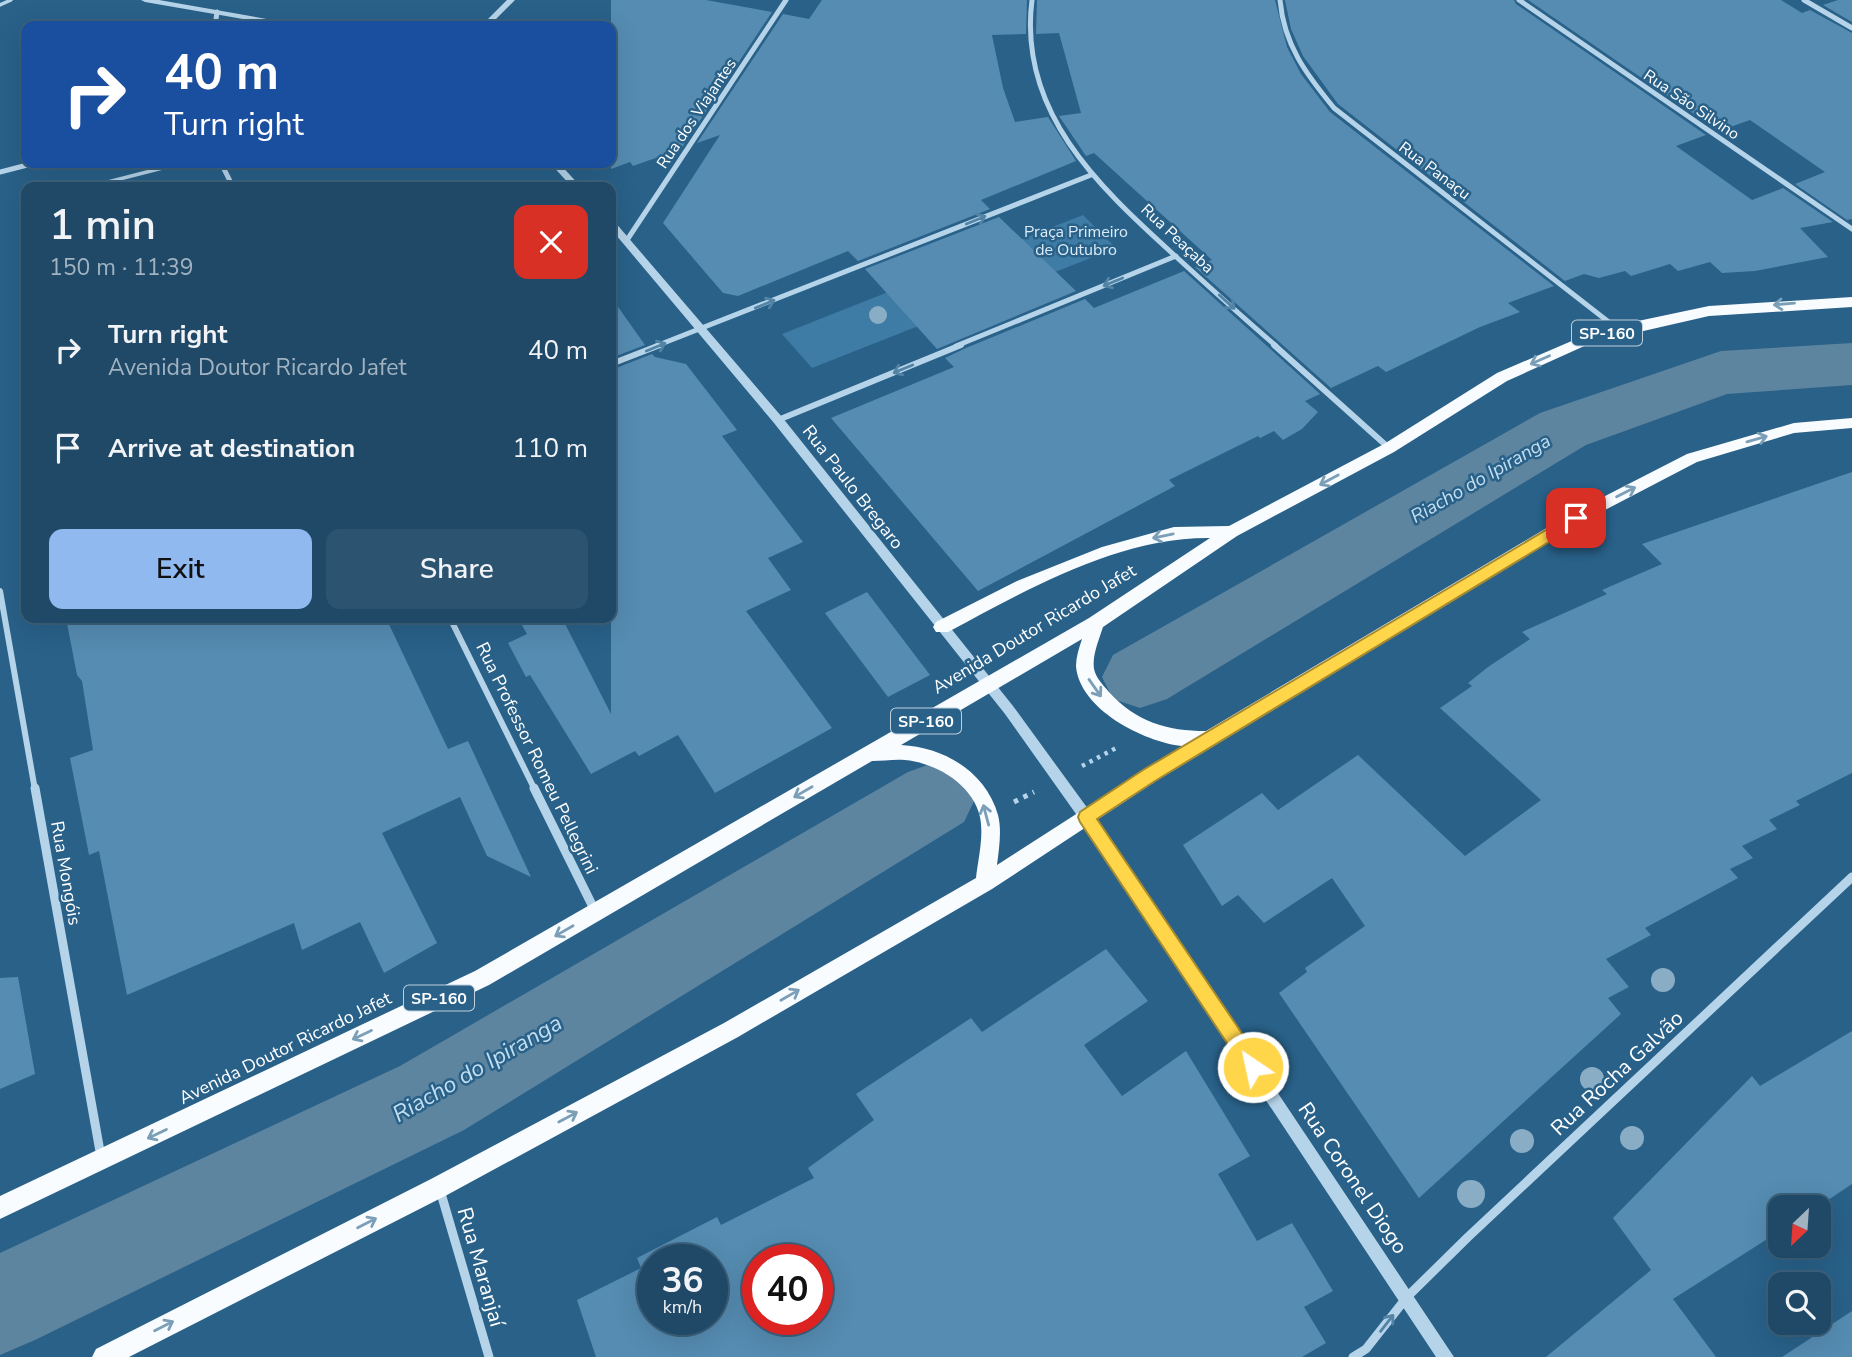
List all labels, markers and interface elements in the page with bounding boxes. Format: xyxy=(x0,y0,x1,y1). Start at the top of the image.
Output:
text: 40 m xyxy=(164,39,279,106)
icon: right xyxy=(49,49,140,140)
street label: Rua dos Viajantes xyxy=(652,54,742,173)
street label: Rua São Silvino xyxy=(1639,64,1744,145)
text: Turn right xyxy=(164,103,304,146)
street label: Rua Panaçu xyxy=(1394,137,1475,205)
text: 1 min xyxy=(49,197,156,254)
street label: Rua Peaçaba xyxy=(1136,199,1219,278)
button: close xyxy=(514,205,588,279)
one-way arrow xyxy=(965,213,987,226)
park label: Praça Primeiro de Outubro xyxy=(1024,221,1128,261)
text: 150 m · 11:39 xyxy=(49,252,194,283)
one-way arrow xyxy=(1103,276,1124,289)
one-way arrow xyxy=(1218,294,1236,310)
one-way arrow xyxy=(753,296,775,309)
one-way arrow xyxy=(1773,298,1796,311)
text: Turn right xyxy=(108,317,227,352)
road number: SP-160 xyxy=(1572,320,1642,346)
icon: right xyxy=(49,331,87,369)
text: 40 m xyxy=(528,333,588,368)
one-way arrow xyxy=(645,339,666,352)
text: Avenida Doutor Ricardo Jafet xyxy=(108,352,407,383)
one-way arrow xyxy=(1530,354,1551,367)
one-way arrow xyxy=(892,363,914,376)
street label: Rua Paulo Bregaro xyxy=(797,420,909,554)
water label: Riacho do Ipiranga xyxy=(1406,428,1555,530)
icon: arrive xyxy=(49,429,87,467)
text: Arrive at destination xyxy=(108,431,355,466)
text: 110 m xyxy=(512,431,588,466)
one-way arrow xyxy=(1746,431,1768,444)
one-way arrow xyxy=(1319,473,1339,487)
one-way arrow xyxy=(1616,484,1636,498)
pin xyxy=(1546,488,1606,548)
icon: arrive xyxy=(1557,499,1595,537)
button: Exit xyxy=(49,529,312,609)
button: Share xyxy=(326,529,588,609)
one-way arrow xyxy=(1152,530,1175,544)
street label: Avenida Doutor Ricardo Jafet xyxy=(928,558,1141,699)
street label: Rua Professor Romeu Pellegrini xyxy=(470,638,604,878)
one-way arrow xyxy=(1088,678,1103,697)
road number: SP-160 xyxy=(891,708,961,734)
one-way arrow xyxy=(794,785,814,799)
one-way arrow xyxy=(979,805,992,827)
street label: Rua Mongóis xyxy=(45,819,87,927)
one-way arrow xyxy=(555,924,575,938)
street label: Avenida Doutor Ricardo Jafet xyxy=(175,986,396,1110)
road number: SP-160 xyxy=(404,986,474,1010)
one-way arrow xyxy=(780,988,800,1002)
street label: Rua Rocha Galvão xyxy=(1545,1004,1689,1142)
water label: Riacho do Ipiranga xyxy=(387,1007,568,1130)
one-way arrow xyxy=(352,1029,373,1043)
position arrow xyxy=(1216,1030,1290,1104)
street label: Rua Coronel Diogo xyxy=(1292,1097,1414,1259)
one-way arrow xyxy=(558,1110,578,1124)
one-way arrow xyxy=(147,1128,169,1141)
north arrow xyxy=(1768,1195,1830,1258)
map controls xyxy=(1768,1195,1831,1335)
street label: Rua Maranjaí xyxy=(451,1204,512,1331)
one-way arrow xyxy=(356,1216,377,1230)
speed limit sign: 40 xyxy=(742,1244,833,1335)
text: 36 xyxy=(661,1257,704,1304)
button: search xyxy=(1768,1272,1831,1335)
text: km/h xyxy=(663,1295,702,1319)
one-way arrow xyxy=(1379,1314,1394,1332)
one-way arrow xyxy=(153,1319,174,1333)

